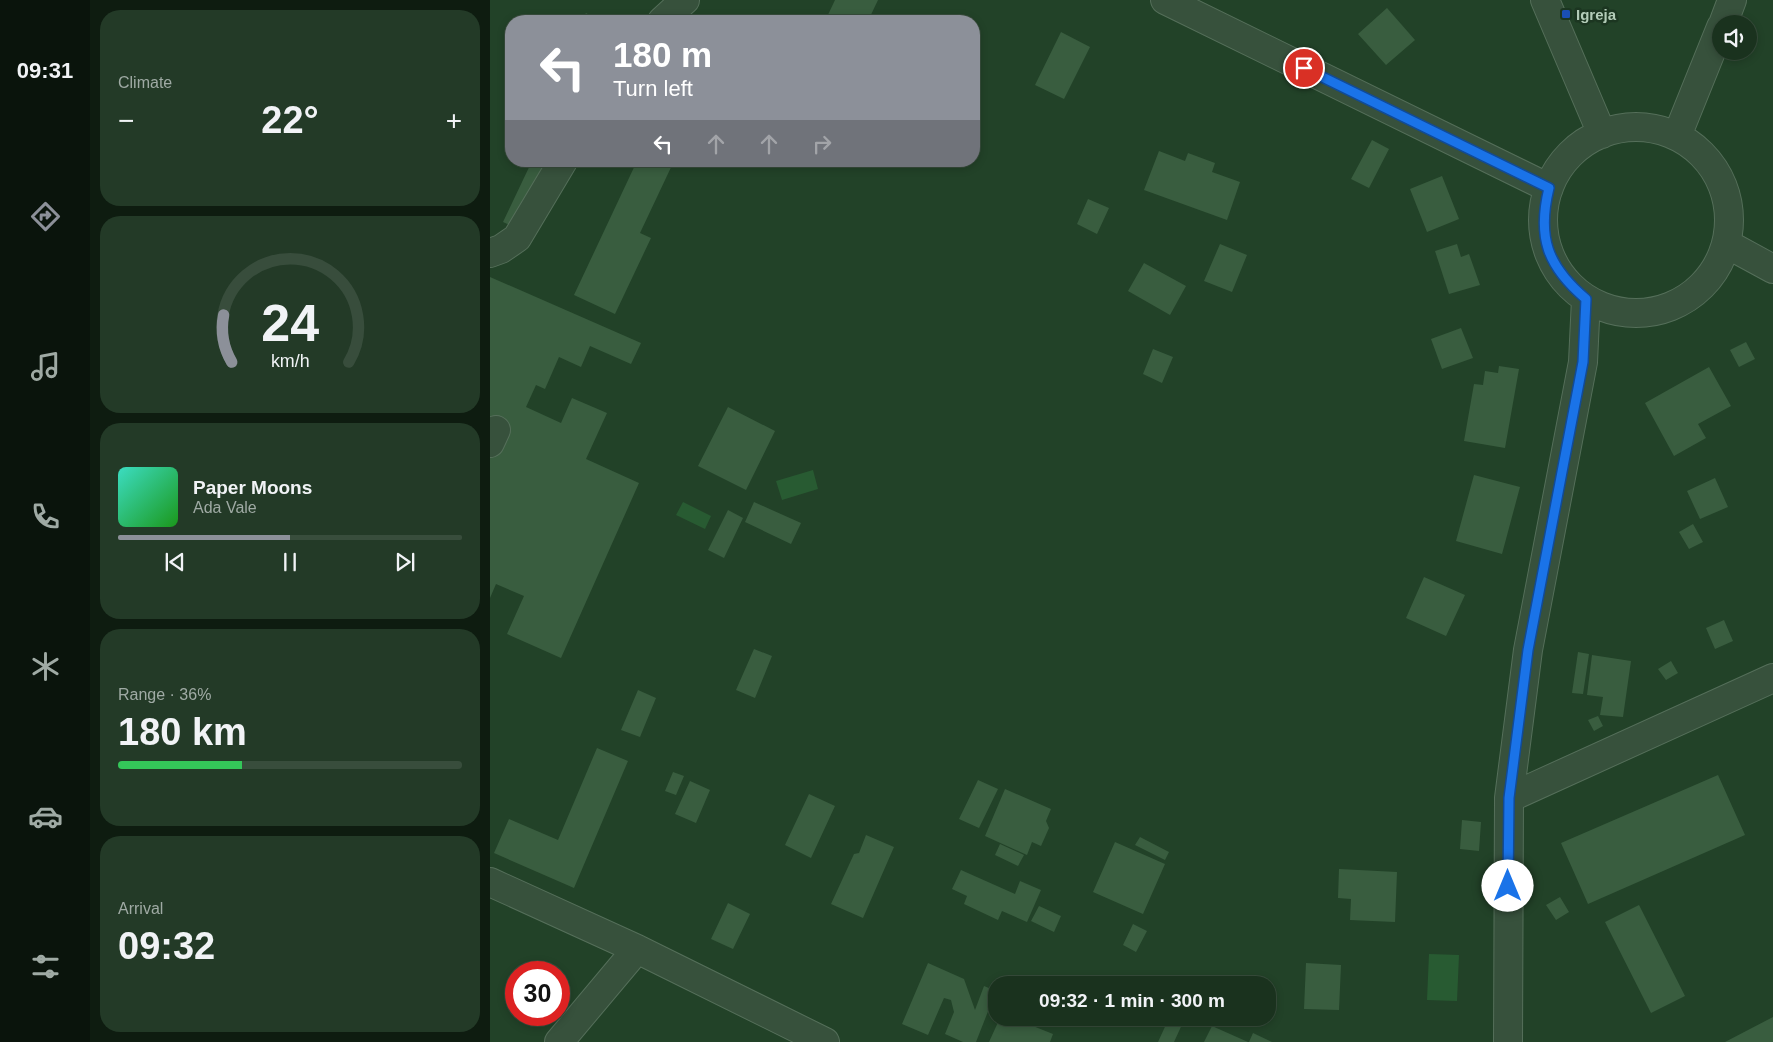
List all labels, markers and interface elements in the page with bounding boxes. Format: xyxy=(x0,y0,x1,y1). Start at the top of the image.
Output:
place label: Igreja xyxy=(1576,6,1617,23)
marker: Igreja xyxy=(1560,8,1572,20)
map controls xyxy=(1712,15,1757,60)
button: sound xyxy=(1712,15,1757,60)
icon: left xyxy=(530,35,595,100)
text: 180 m xyxy=(613,35,712,74)
pin xyxy=(1283,47,1325,89)
icon: arrive xyxy=(1290,54,1318,82)
text: 09:31 xyxy=(17,58,73,83)
text: Climate xyxy=(118,74,172,91)
text: Turn left xyxy=(613,76,693,101)
text: 22° xyxy=(261,99,319,141)
text: − xyxy=(118,105,134,136)
text: + xyxy=(446,105,462,136)
icon: left xyxy=(649,130,677,158)
icon: ahead xyxy=(702,130,730,158)
icon: ahead xyxy=(755,130,783,158)
icon: right xyxy=(808,130,836,158)
icon: directions xyxy=(28,199,63,234)
text: 24 xyxy=(261,294,319,352)
icon: music xyxy=(28,349,63,384)
text: km/h xyxy=(271,351,309,371)
text: Paper Moons xyxy=(193,477,312,498)
icon: phone xyxy=(28,499,63,534)
text: Ada Vale xyxy=(193,499,257,516)
icon: previous xyxy=(161,548,189,576)
icon: pause xyxy=(276,548,304,576)
icon: next xyxy=(391,548,419,576)
icon: climate xyxy=(28,649,63,684)
text: Range · 36% xyxy=(118,686,211,703)
text: 180 km xyxy=(118,711,247,753)
icon: car xyxy=(28,799,63,834)
position arrow xyxy=(1481,859,1533,911)
text: Arrival xyxy=(118,900,163,917)
text: 09:32 xyxy=(118,925,215,967)
icon: filters xyxy=(28,949,63,984)
speed limit sign: 30 xyxy=(505,961,570,1026)
text: 09:32 · 1 min · 300 m xyxy=(1039,990,1225,1011)

